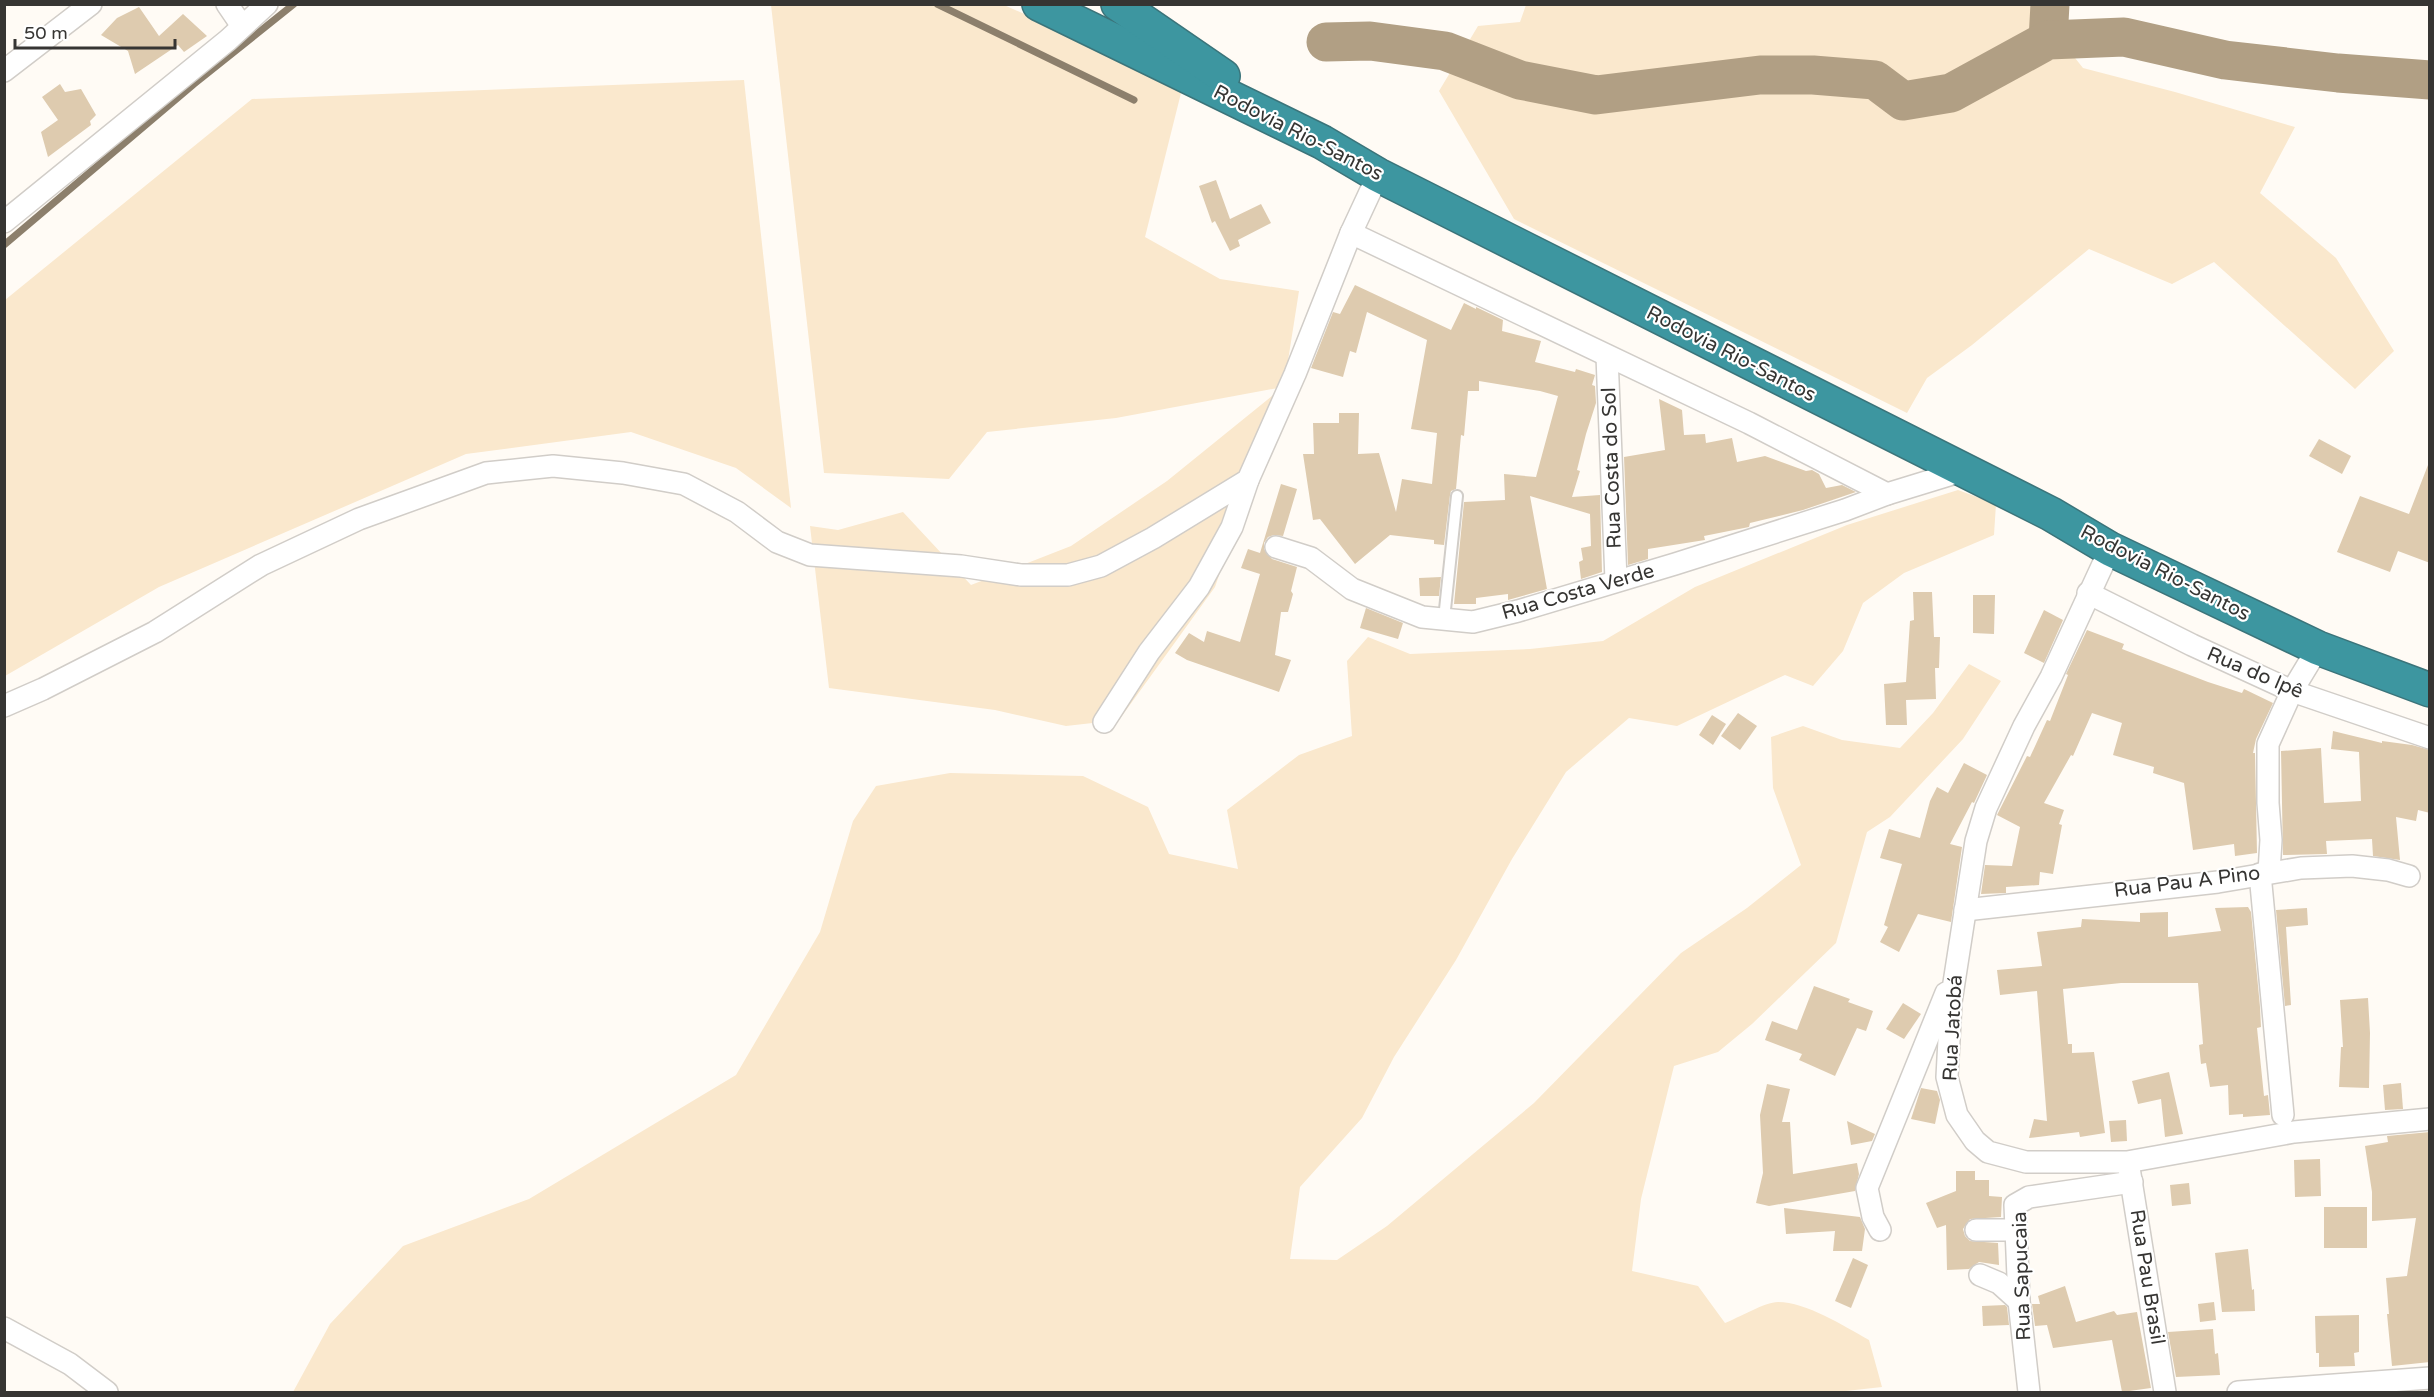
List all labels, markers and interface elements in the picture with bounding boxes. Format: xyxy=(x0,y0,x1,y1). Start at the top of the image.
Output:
scale bar xyxy=(15,12,176,50)
text: 50 m xyxy=(24,22,68,44)
street label: Rodovia Rio-Santos xyxy=(1209,80,1387,186)
street label: Rodovia Rio-Santos xyxy=(1642,301,1820,407)
street label: Rua Costa do Sol xyxy=(1597,387,1627,549)
street label: Rodovia Rio-Santos xyxy=(2076,520,2254,626)
street label: Rua Costa Verde xyxy=(1499,559,1657,625)
street label: Rua do Ipê xyxy=(2203,642,2307,704)
street label: Rua Pau A Pino xyxy=(2113,861,2261,903)
street label: Rua Jatobá xyxy=(1938,974,1968,1082)
street label: Rua Pau Brasil xyxy=(2124,1208,2170,1346)
street label: Rua Sapucaia xyxy=(2008,1211,2036,1341)

